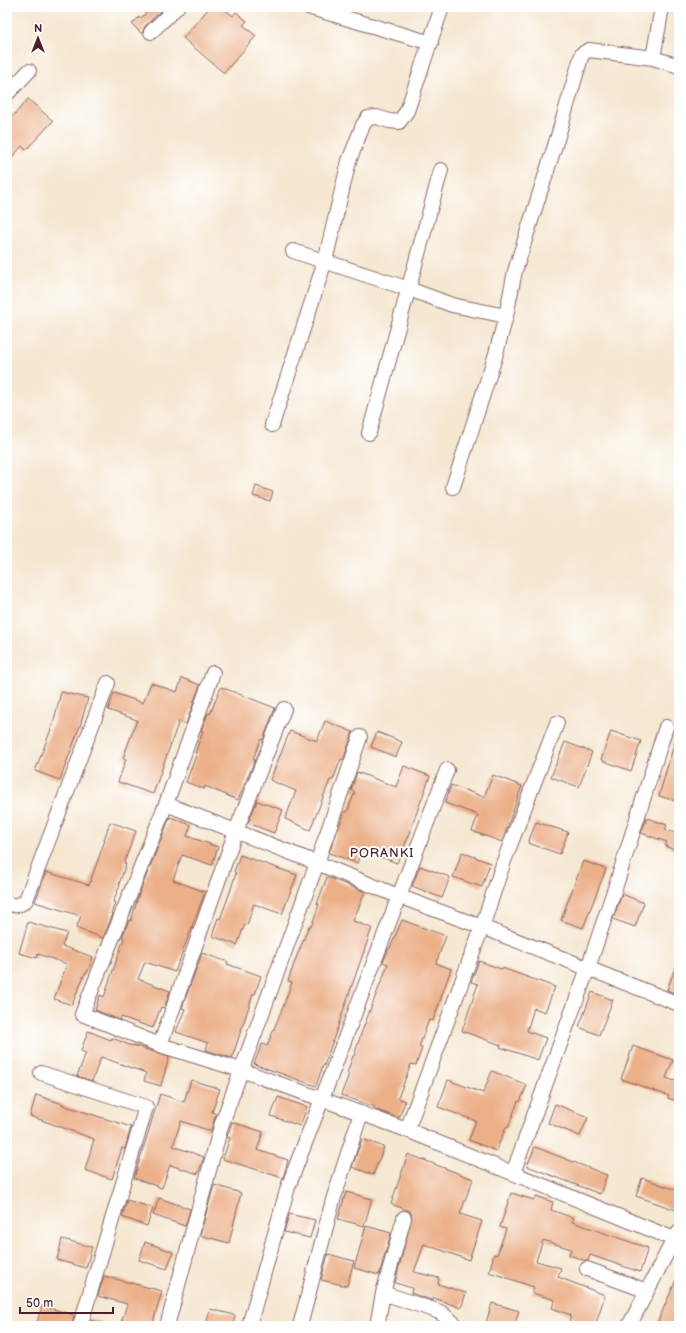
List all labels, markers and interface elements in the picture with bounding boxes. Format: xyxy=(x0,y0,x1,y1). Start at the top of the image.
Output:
north arrow xyxy=(18,18,58,58)
text: N xyxy=(34,22,42,35)
district label: PORANKI xyxy=(350,845,414,861)
scale bar xyxy=(20,1289,113,1315)
text: 50 m xyxy=(26,1296,53,1311)

